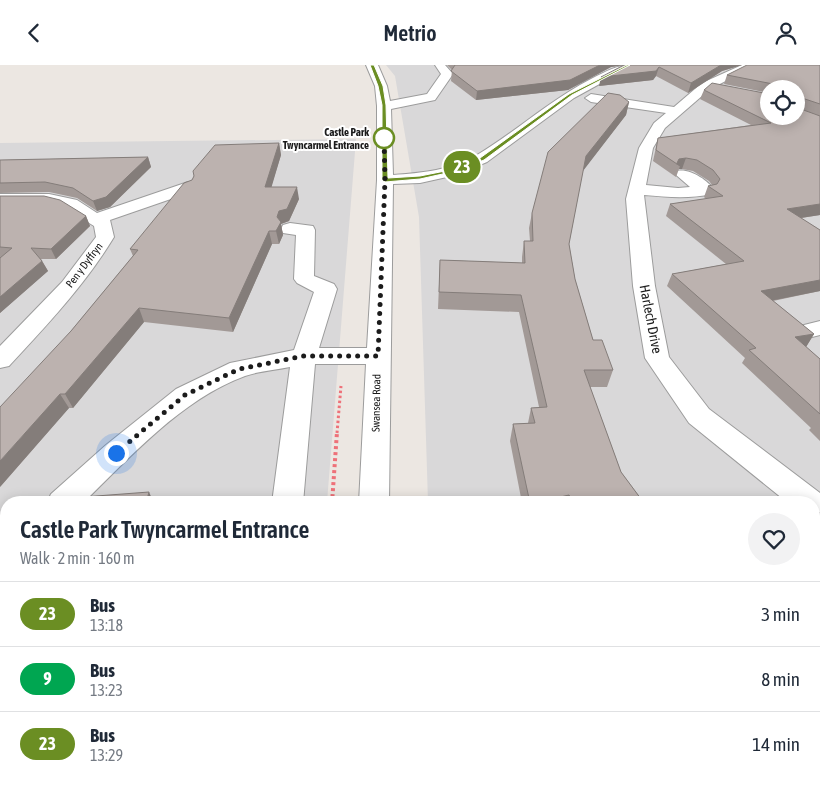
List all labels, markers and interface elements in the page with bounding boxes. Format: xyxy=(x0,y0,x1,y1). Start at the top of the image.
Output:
icon: back xyxy=(20,19,48,47)
icon: person xyxy=(772,19,800,47)
text: Metrio xyxy=(384,20,436,46)
map controls xyxy=(760,80,805,125)
button: locate xyxy=(760,80,805,125)
place label: Castle Park Twyncarmel Entrance xyxy=(283,126,369,151)
marker: Castle Park Twyncarmel Entrance xyxy=(373,127,395,149)
line badge: 23 xyxy=(440,151,484,183)
text: 23 xyxy=(454,156,470,177)
street label: Pen y Dyffryn xyxy=(63,240,105,290)
street label: Harlech Drive xyxy=(636,283,666,355)
street label: Swansea Road xyxy=(369,374,383,432)
your location xyxy=(104,441,129,466)
button: heart xyxy=(748,513,800,565)
text: Castle Park Twyncarmel Entrance xyxy=(20,516,309,543)
text: Walk · 2 min · 160 m xyxy=(20,549,134,567)
text: Bus xyxy=(90,594,115,616)
text: 23 xyxy=(39,603,56,624)
text: 3 min xyxy=(761,603,800,625)
text: 13:18 xyxy=(90,616,123,634)
text: Bus xyxy=(90,659,115,681)
text: 9 xyxy=(43,668,52,689)
text: 8 min xyxy=(761,668,800,690)
text: 13:23 xyxy=(90,681,123,699)
text: Bus xyxy=(90,724,115,746)
text: 23 xyxy=(39,733,56,754)
text: 14 min xyxy=(752,733,800,755)
text: 13:29 xyxy=(90,746,123,764)

